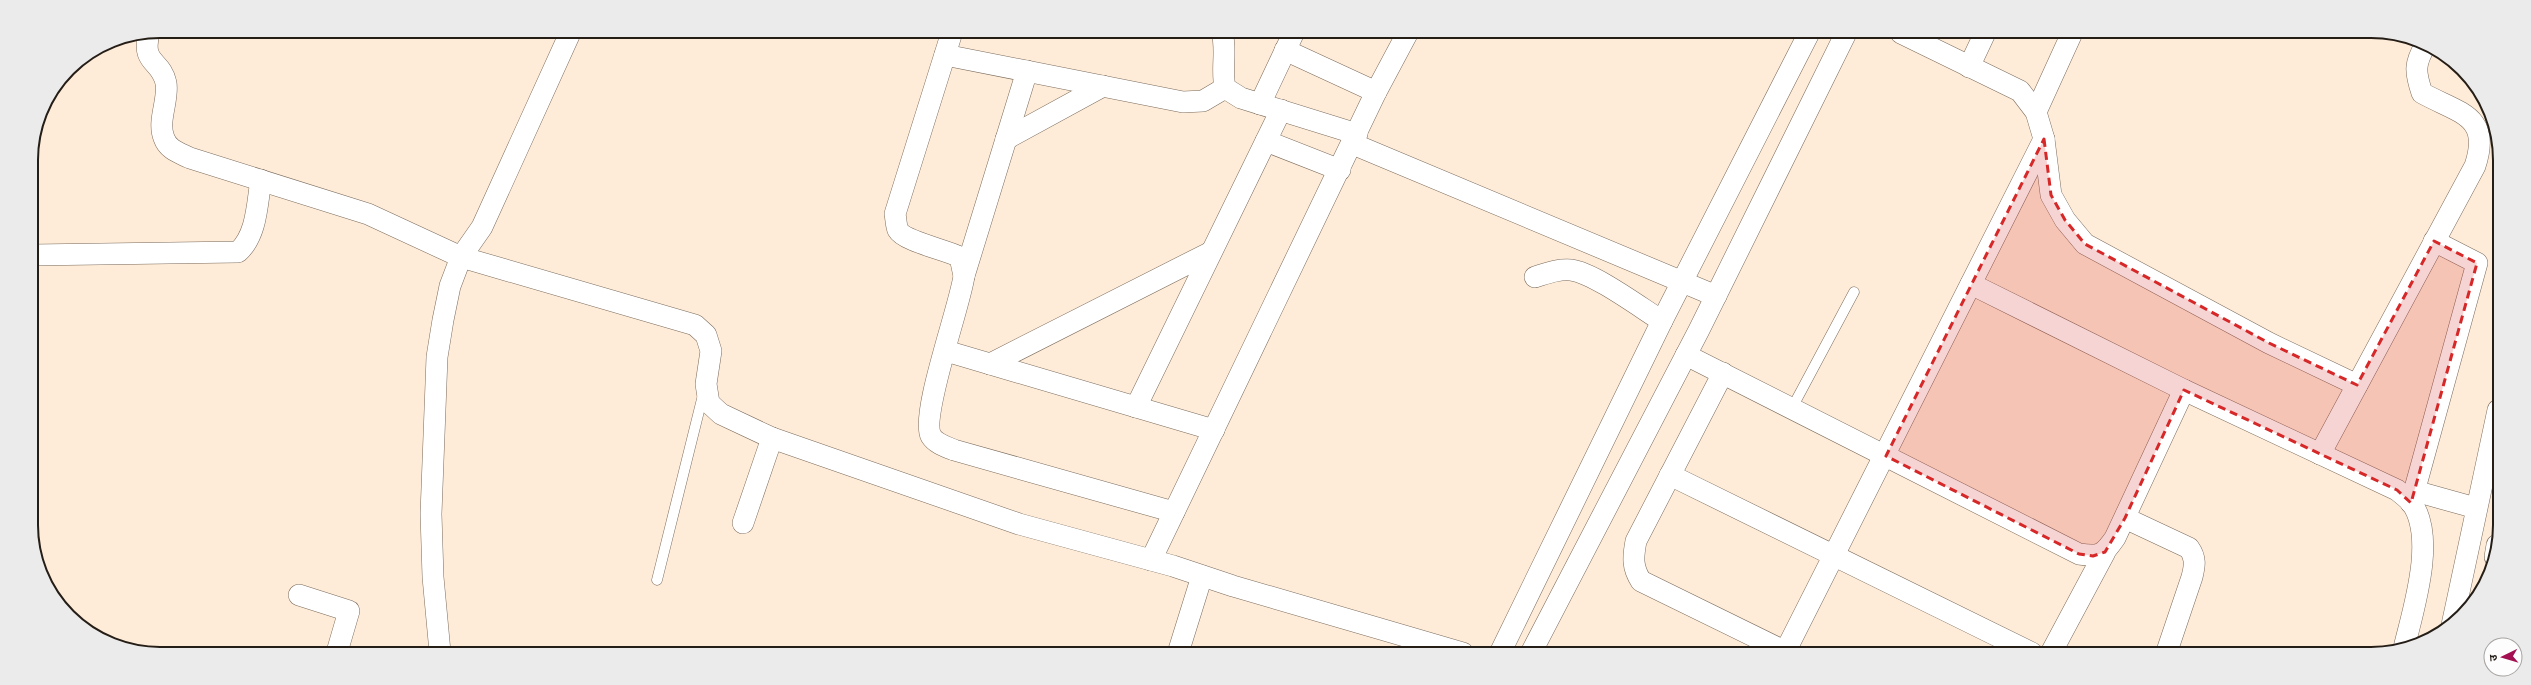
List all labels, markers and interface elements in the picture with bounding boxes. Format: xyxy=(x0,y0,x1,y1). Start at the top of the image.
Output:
north arrow xyxy=(2483,637,2523,677)
text: उ xyxy=(2487,653,2500,662)

